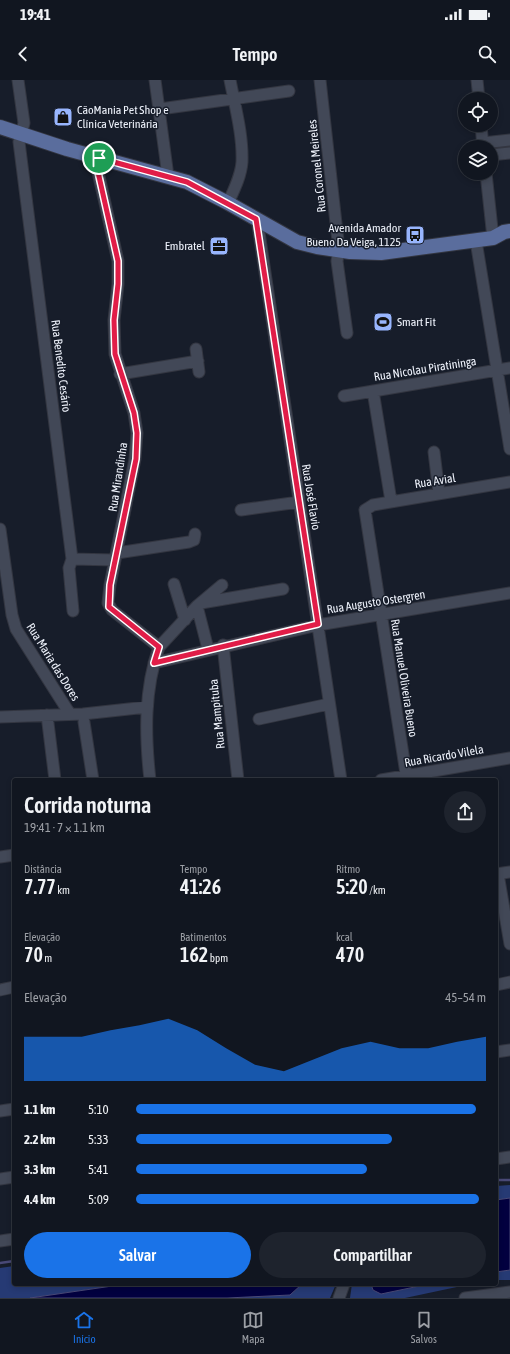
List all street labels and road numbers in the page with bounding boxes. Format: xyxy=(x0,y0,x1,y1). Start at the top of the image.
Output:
street label: Rua Coronel Meireles xyxy=(305,119,329,213)
street label: Rua Benedito Cesário xyxy=(48,319,74,413)
street label: Rua Nicolau Piratininga xyxy=(373,354,477,384)
street label: Rua Mirandinha xyxy=(106,441,130,513)
street label: Rua José Flavio xyxy=(299,463,323,531)
street label: Rua Avial xyxy=(413,471,457,491)
street label: Rua Augusto Ostergren xyxy=(326,587,426,617)
street label: Rua Manuel Oliveira Bueno xyxy=(388,618,420,738)
street label: Rua Maria das Dores xyxy=(24,621,82,703)
street label: Rua Mampituba xyxy=(206,678,228,750)
street label: Rua Ricardo Vilela xyxy=(403,742,485,770)

